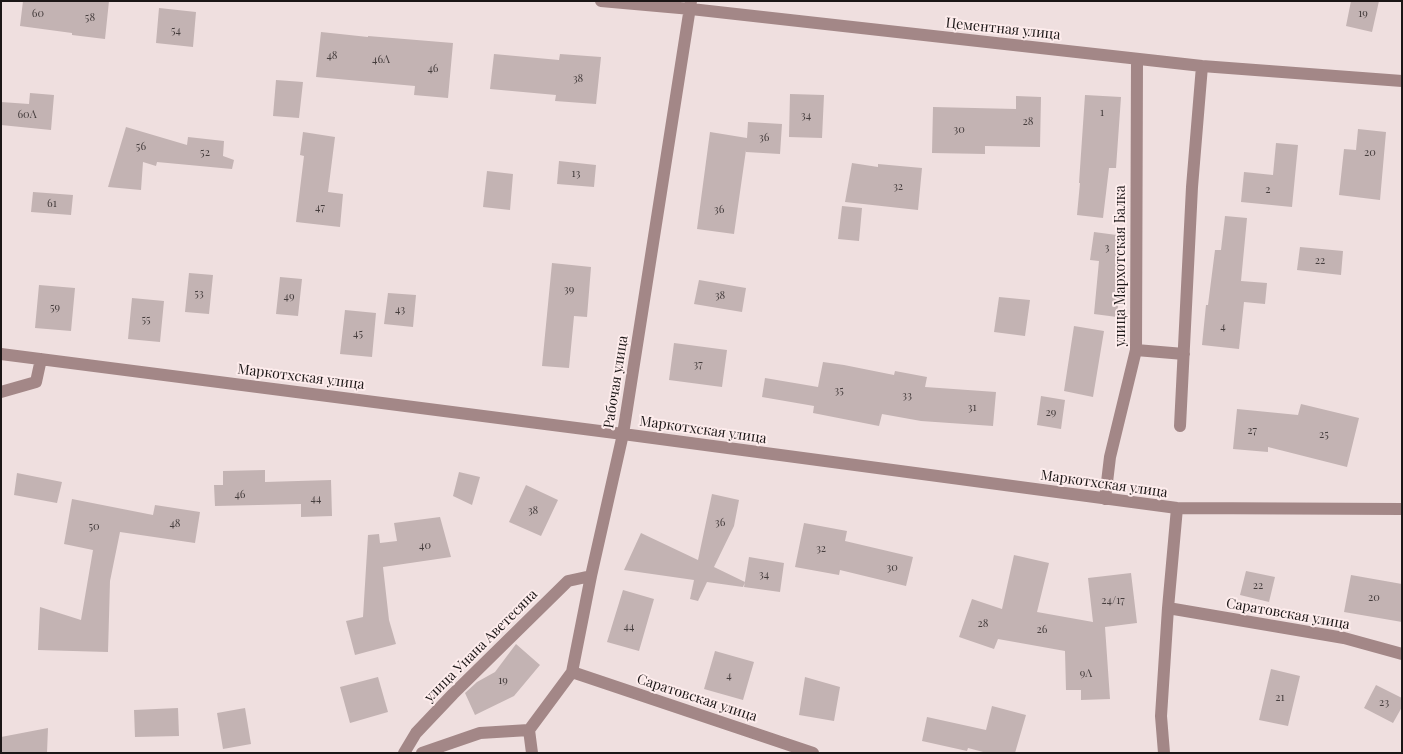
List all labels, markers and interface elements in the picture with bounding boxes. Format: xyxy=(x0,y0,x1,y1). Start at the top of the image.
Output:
house number: 60 xyxy=(32,7,44,21)
house number: 19 xyxy=(1358,7,1368,21)
house number: 58 xyxy=(85,11,95,25)
street label: Цементная улица xyxy=(945,15,1061,43)
house number: 54 xyxy=(171,24,181,38)
house number: 48 xyxy=(326,49,338,63)
house number: 46А xyxy=(372,53,390,67)
house number: 46 xyxy=(427,62,439,76)
house number: 38 xyxy=(573,72,583,86)
house number: 1 xyxy=(1100,106,1104,120)
house number: 60А xyxy=(17,108,37,122)
house number: 34 xyxy=(801,109,811,123)
house number: 28 xyxy=(1023,115,1033,129)
house number: 30 xyxy=(953,123,965,137)
house number: 36 xyxy=(759,131,769,145)
house number: 56 xyxy=(136,140,146,154)
house number: 52 xyxy=(200,146,210,160)
house number: 20 xyxy=(1364,146,1376,160)
house number: 13 xyxy=(572,167,580,181)
house number: 32 xyxy=(893,180,903,194)
house number: 2 xyxy=(1265,183,1271,197)
street label: улица Мархотская Балка xyxy=(1113,185,1129,347)
house number: 61 xyxy=(47,197,57,211)
house number: 47 xyxy=(315,201,325,215)
house number: 36 xyxy=(714,203,724,217)
house number: 3 xyxy=(1105,241,1109,255)
house number: 22 xyxy=(1315,254,1325,268)
house number: 39 xyxy=(564,283,574,297)
house number: 53 xyxy=(194,287,204,301)
house number: 38 xyxy=(715,289,725,303)
house number: 49 xyxy=(283,290,295,304)
house number: 59 xyxy=(50,301,60,315)
house number: 43 xyxy=(395,303,405,317)
house number: 55 xyxy=(141,313,151,327)
house number: 4 xyxy=(1220,320,1226,334)
house number: 45 xyxy=(353,327,363,341)
street label: Рабочая улица xyxy=(600,334,632,430)
house number: 37 xyxy=(693,358,703,372)
street label: Маркотхская улица xyxy=(236,361,366,393)
house number: 35 xyxy=(834,384,844,398)
house number: 33 xyxy=(902,389,912,403)
house number: 31 xyxy=(967,401,977,415)
house number: 29 xyxy=(1046,406,1056,420)
street label: Маркотхская улица xyxy=(638,413,768,447)
house number: 27 xyxy=(1247,424,1257,438)
house number: 25 xyxy=(1319,428,1329,442)
street label: Маркотхская улица xyxy=(1039,467,1169,501)
house number: 46 xyxy=(234,488,246,502)
house number: 44 xyxy=(311,492,321,506)
house number: 38 xyxy=(528,504,538,518)
house number: 36 xyxy=(715,516,725,530)
house number: 48 xyxy=(169,517,181,531)
house number: 50 xyxy=(88,520,100,534)
house number: 40 xyxy=(419,539,431,553)
house number: 32 xyxy=(816,542,826,556)
house number: 30 xyxy=(886,561,898,575)
house number: 34 xyxy=(759,568,769,582)
house number: 22 xyxy=(1253,579,1263,593)
street label: улица Унана Аветесяна xyxy=(421,586,541,706)
house number: 20 xyxy=(1368,591,1380,605)
house number: 24/17 xyxy=(1101,594,1125,608)
street label: Саратовская улица xyxy=(1225,595,1351,633)
house number: 28 xyxy=(978,617,988,631)
house number: 44 xyxy=(624,620,634,634)
house number: 26 xyxy=(1037,623,1047,637)
house number: 9А xyxy=(1080,667,1092,681)
house number: 4 xyxy=(726,669,732,683)
street label: Саратовская улица xyxy=(635,671,759,725)
house number: 19 xyxy=(498,674,508,688)
house number: 21 xyxy=(1275,691,1285,705)
house number: 23 xyxy=(1379,696,1389,710)

